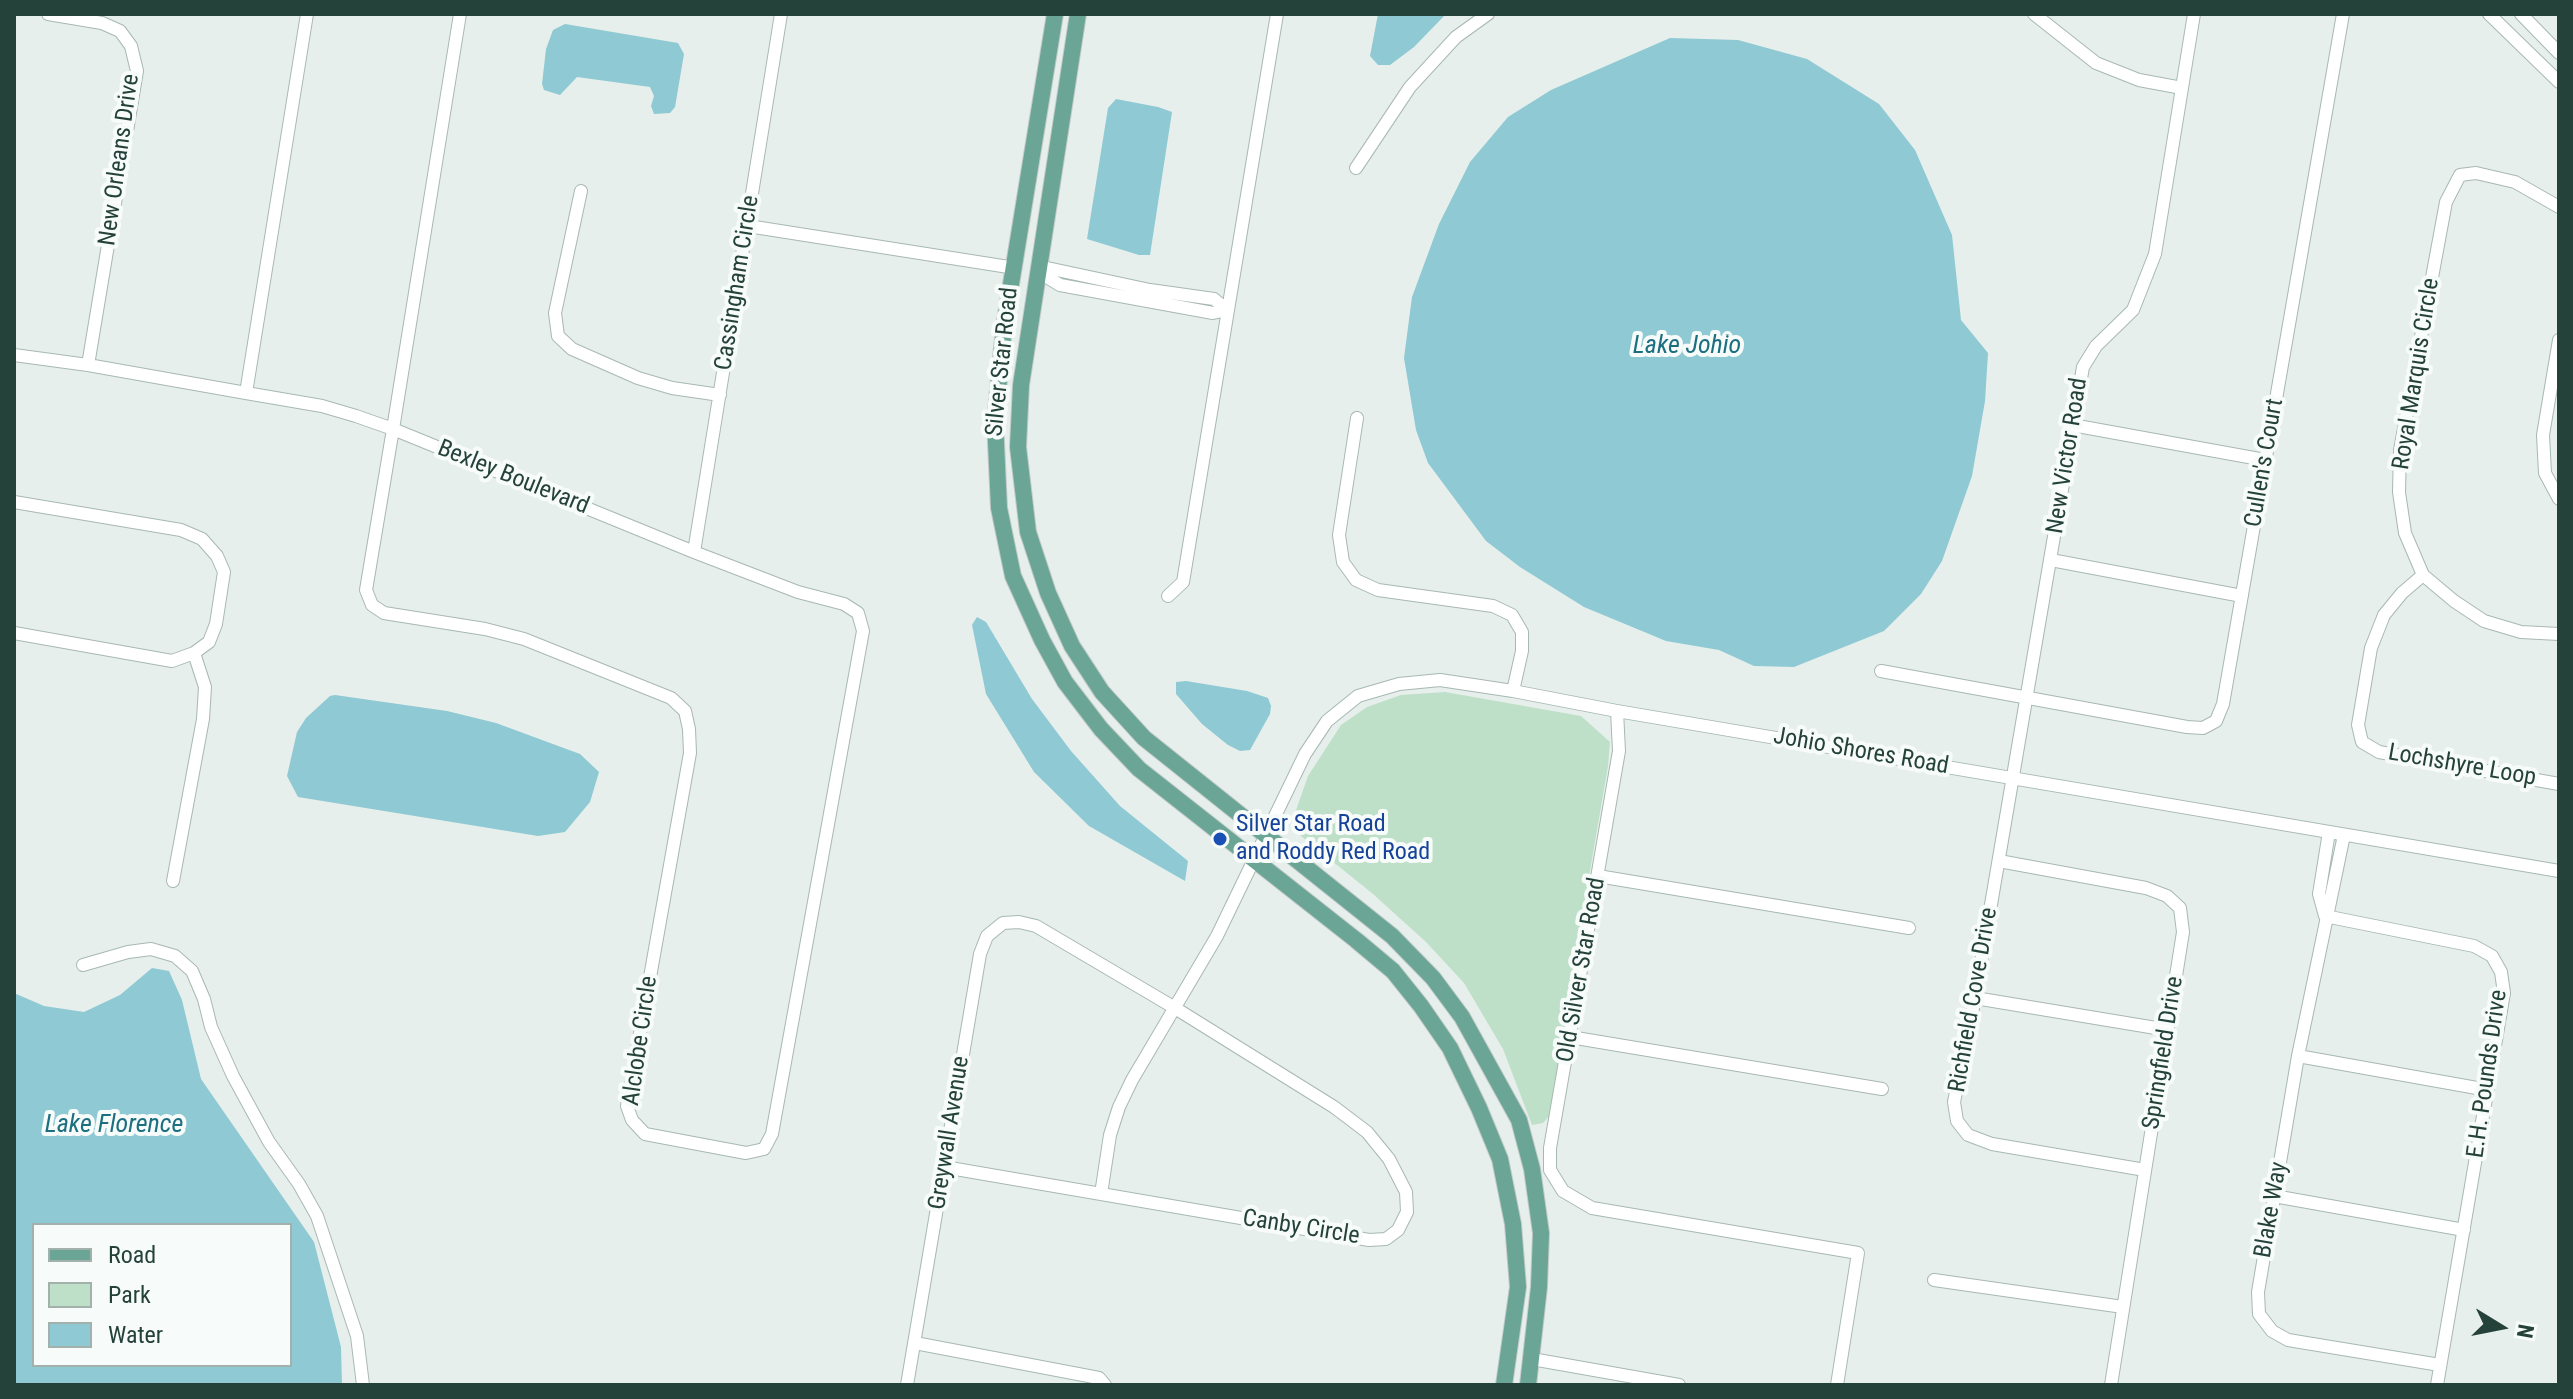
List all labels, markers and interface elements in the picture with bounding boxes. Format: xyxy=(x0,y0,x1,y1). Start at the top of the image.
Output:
street label: New Orleans Drive xyxy=(94,72,146,248)
street label: Cassingham Circle xyxy=(710,193,766,373)
street label: Royal Marquis Circle xyxy=(2388,276,2446,472)
street label: Silver Star Road xyxy=(981,286,1025,438)
water label: Lake Johio xyxy=(1633,330,1741,362)
street label: New Victor Road xyxy=(2041,376,2095,536)
street label: Cullen's Court xyxy=(2240,397,2290,529)
street label: Bexley Boulevard xyxy=(433,435,593,521)
street label: Johio Shores Road xyxy=(1771,722,1951,782)
street label: Lochshyre Loop xyxy=(2386,739,2538,793)
place label: Silver Star Road and Roddy Red Road xyxy=(1236,811,1430,867)
marker: Silver Star Road and Roddy Red Road xyxy=(1211,830,1229,848)
street label: Old Silver Star Road xyxy=(1552,875,1612,1065)
street label: Richfield Cove Drive xyxy=(1944,905,2004,1095)
street label: Alclobe Circle xyxy=(618,974,664,1108)
street label: Springfield Drive xyxy=(2138,975,2190,1131)
street label: E.H. Pounds Drive xyxy=(2462,988,2514,1160)
street label: Greywall Avenue xyxy=(924,1054,976,1212)
water label: Lake Florence xyxy=(45,1109,183,1141)
street label: Blake Way xyxy=(2249,1160,2295,1260)
street label: Canby Circle xyxy=(1240,1205,1362,1251)
legend xyxy=(32,1223,292,1367)
text: Road xyxy=(108,1241,156,1269)
text: Park xyxy=(108,1281,151,1309)
north arrow xyxy=(2461,1287,2541,1367)
text: Water xyxy=(108,1321,163,1349)
text: N xyxy=(2512,1322,2539,1340)

